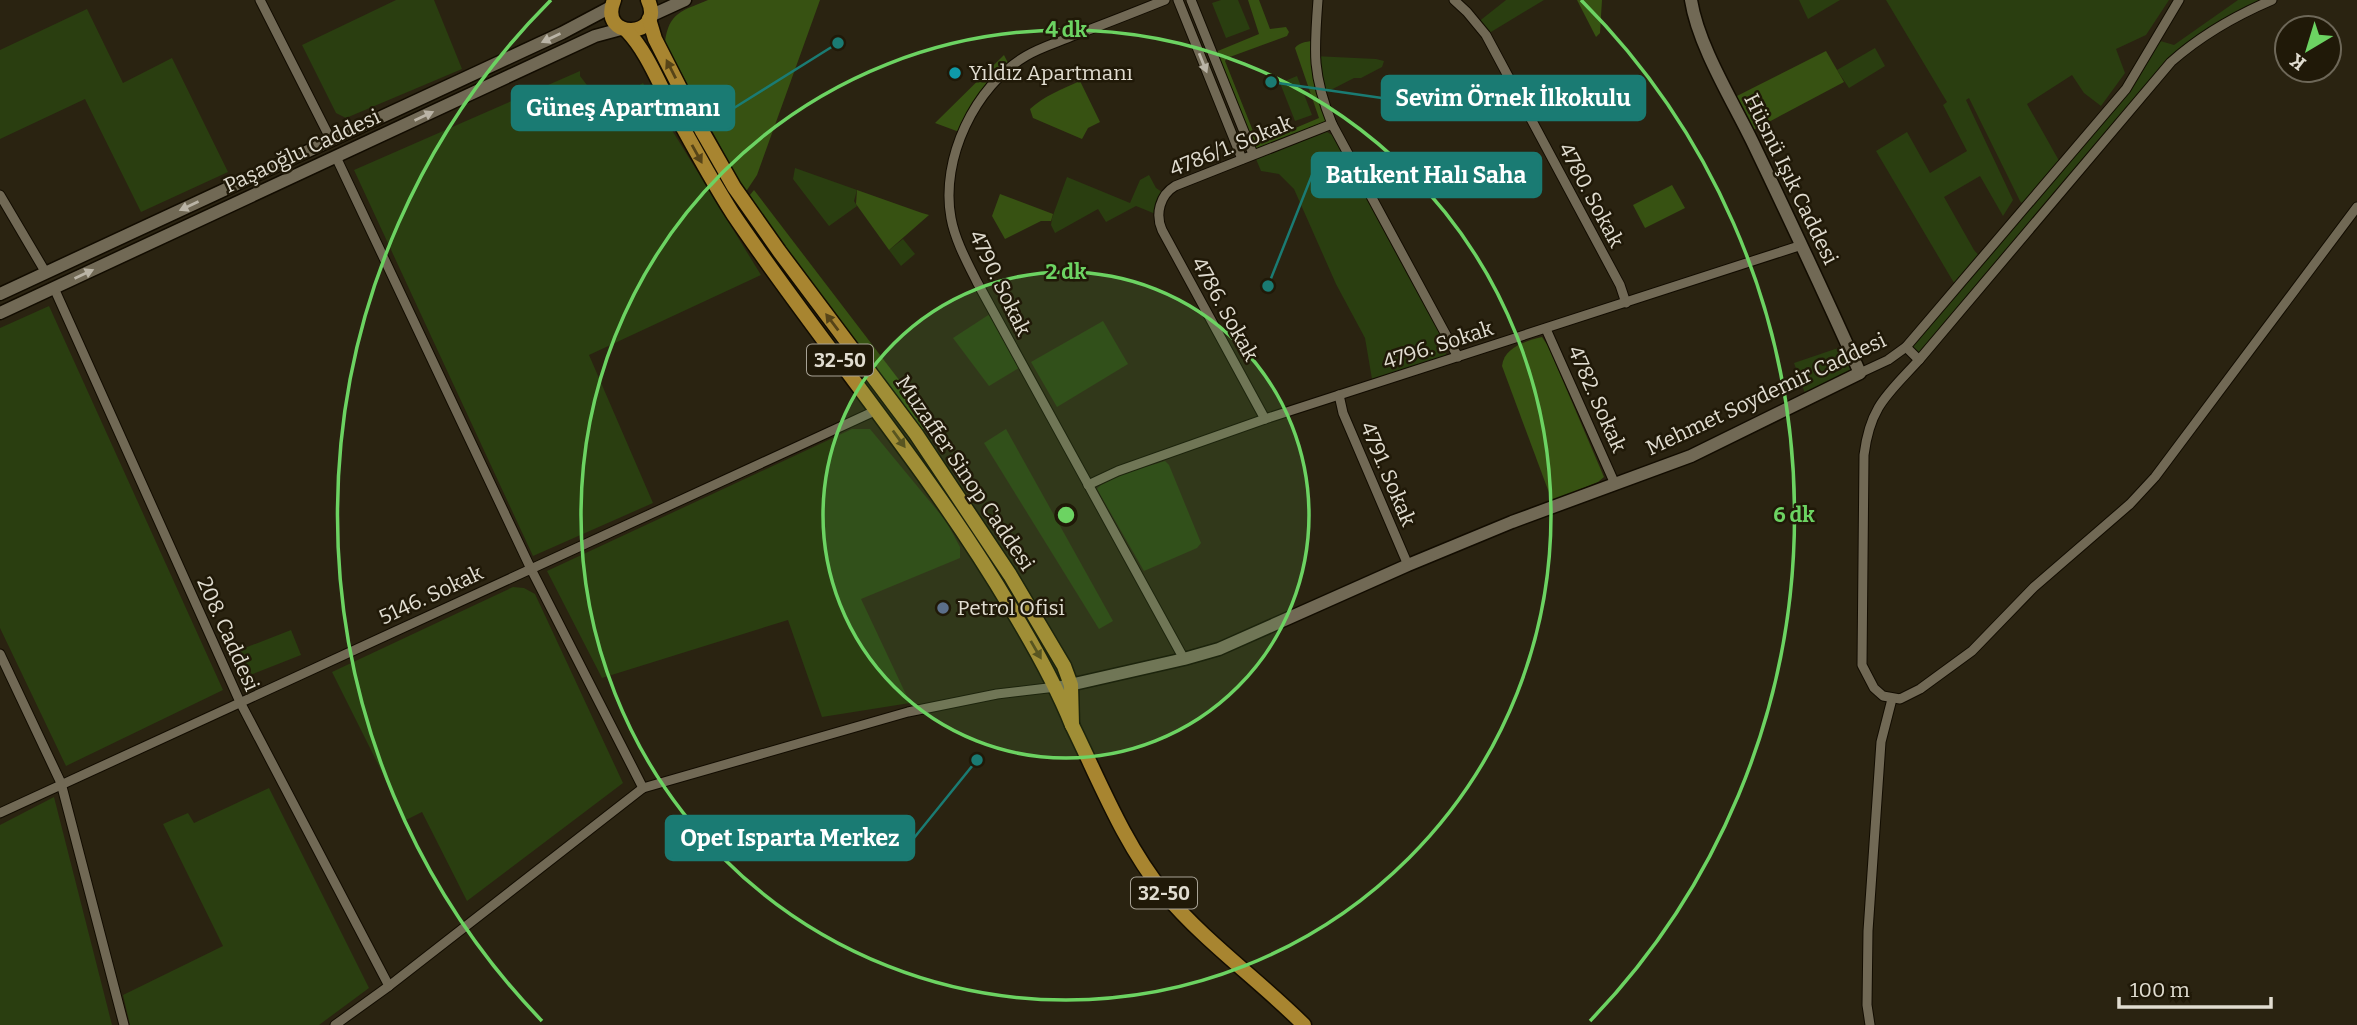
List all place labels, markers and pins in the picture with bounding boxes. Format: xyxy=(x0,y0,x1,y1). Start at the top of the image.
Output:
place label: Yıldız Apartmanı xyxy=(969,60,1133,86)
marker: Yıldız Apartmanı xyxy=(947,65,963,81)
callout: Sevim Örnek İlkokulu xyxy=(1382,76,1645,120)
callout: Güneş Apartmanı xyxy=(512,86,734,130)
callout: Batıkent Halı Saha xyxy=(1312,153,1541,197)
centre of rings xyxy=(1054,503,1078,527)
place label: Petrol Ofisi xyxy=(957,595,1065,621)
marker: Petrol Ofisi xyxy=(935,600,951,616)
callout: Opet Isparta Merkez xyxy=(666,816,914,860)

